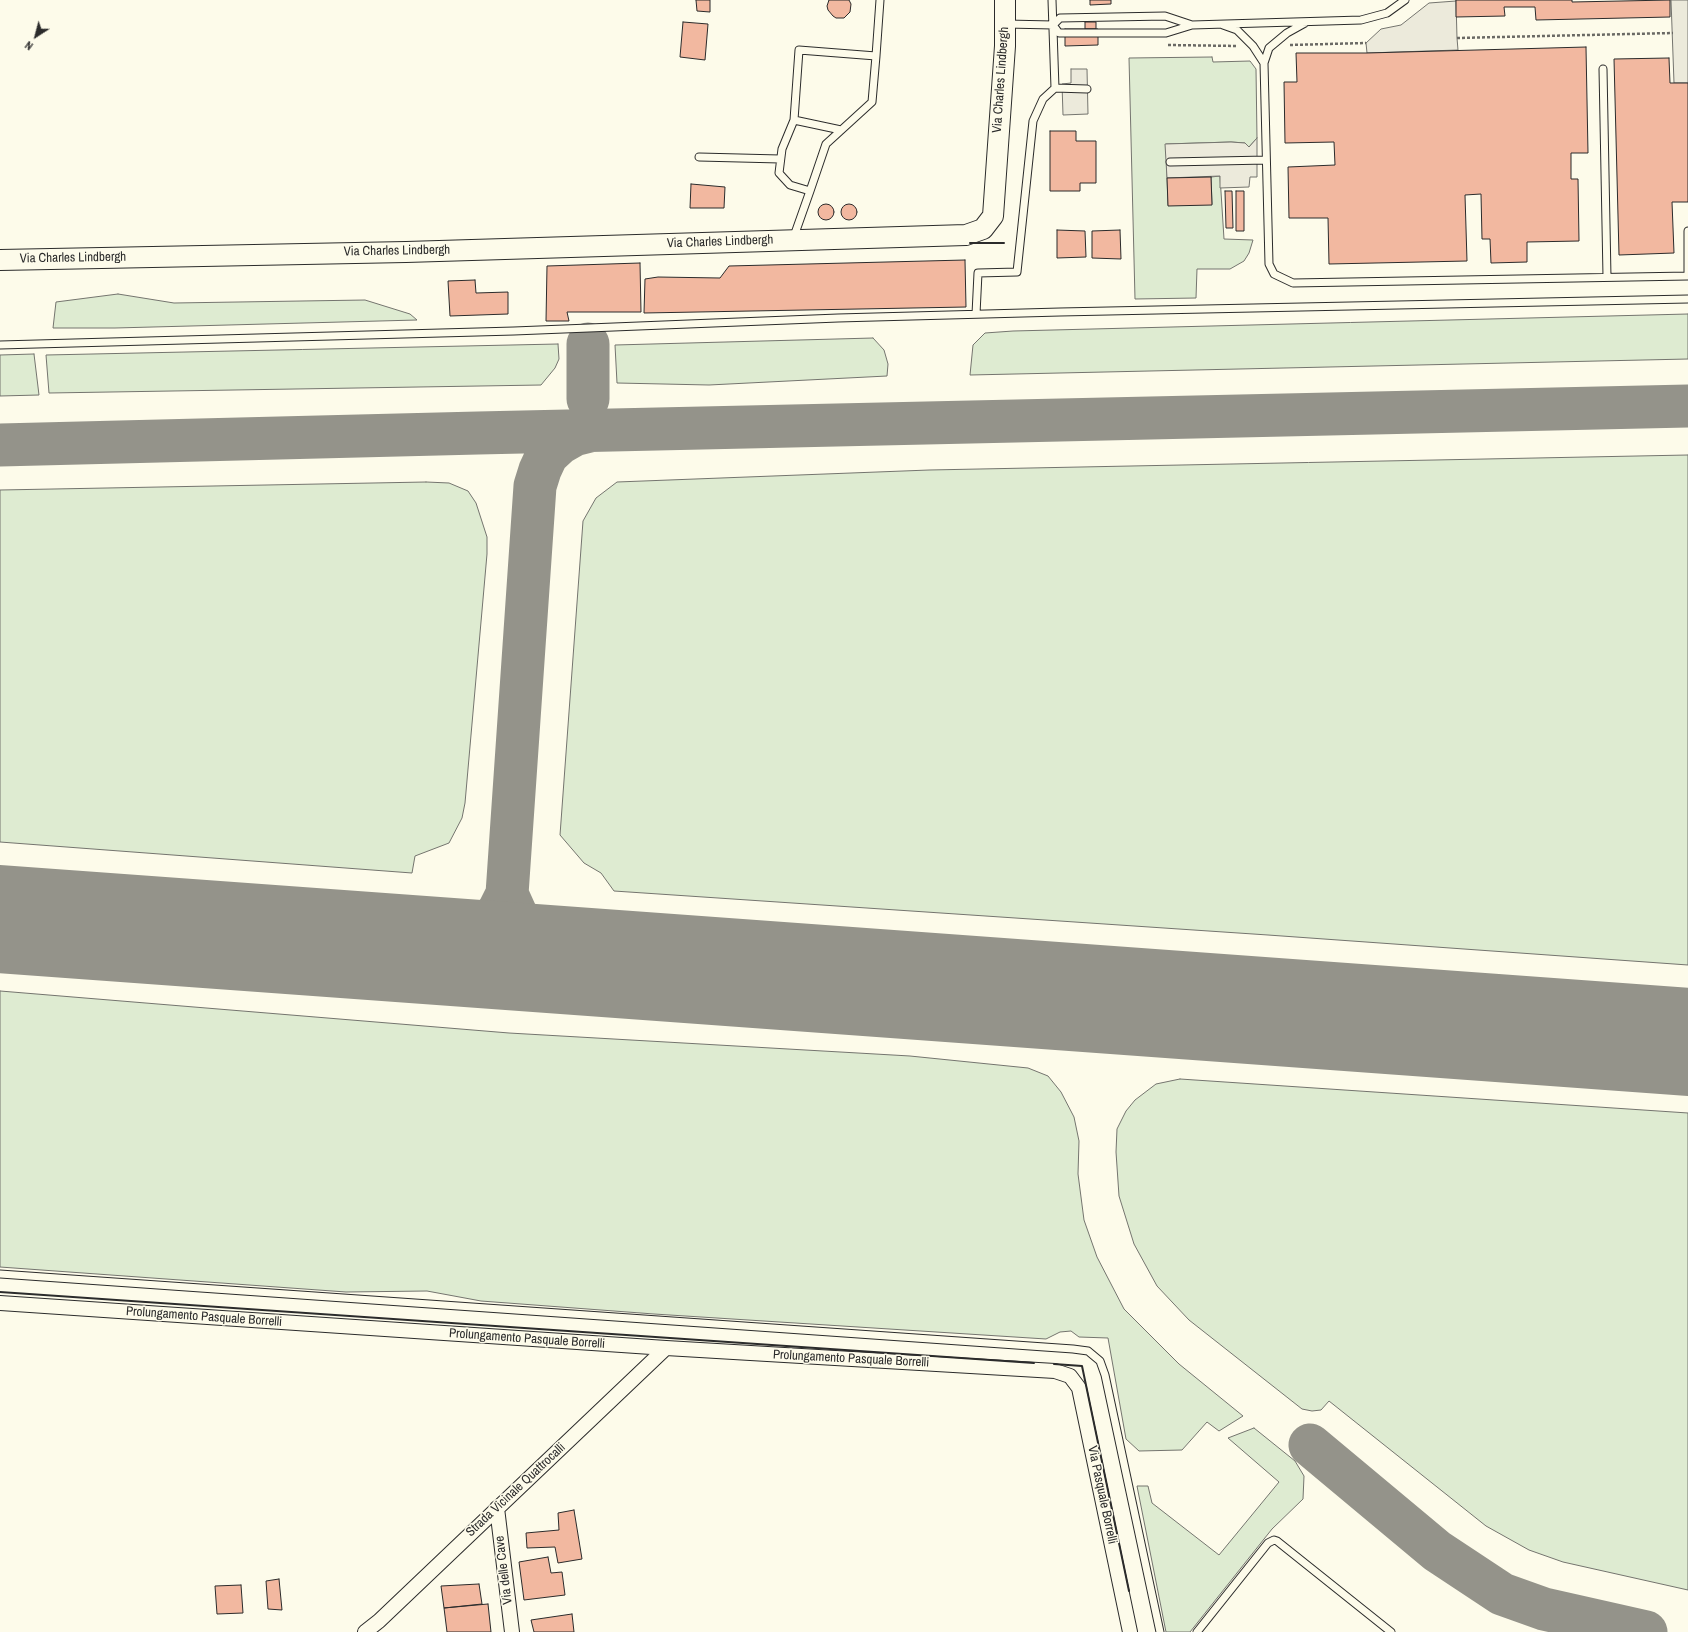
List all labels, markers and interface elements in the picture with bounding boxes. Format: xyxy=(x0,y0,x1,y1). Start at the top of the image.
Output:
north arrow xyxy=(16,16,56,56)
street label: Via Charles Lindbergh xyxy=(990,26,1012,134)
text: N xyxy=(22,38,36,53)
street label: Via Charles Lindbergh xyxy=(667,232,773,252)
street label: Via Charles Lindbergh xyxy=(344,242,450,260)
street label: Via Charles Lindbergh xyxy=(20,249,126,267)
street label: Prolungamento Pasquale Borrelli xyxy=(125,1304,283,1330)
street label: Prolungamento Pasquale Borrelli xyxy=(448,1326,606,1352)
street label: Prolungamento Pasquale Borrelli xyxy=(772,1347,930,1371)
street label: Strada Vicinale Quattrocalli xyxy=(463,1440,569,1540)
street label: Via Pasquale Borrelli xyxy=(1084,1444,1120,1546)
street label: Via delle Cave xyxy=(492,1535,516,1605)

